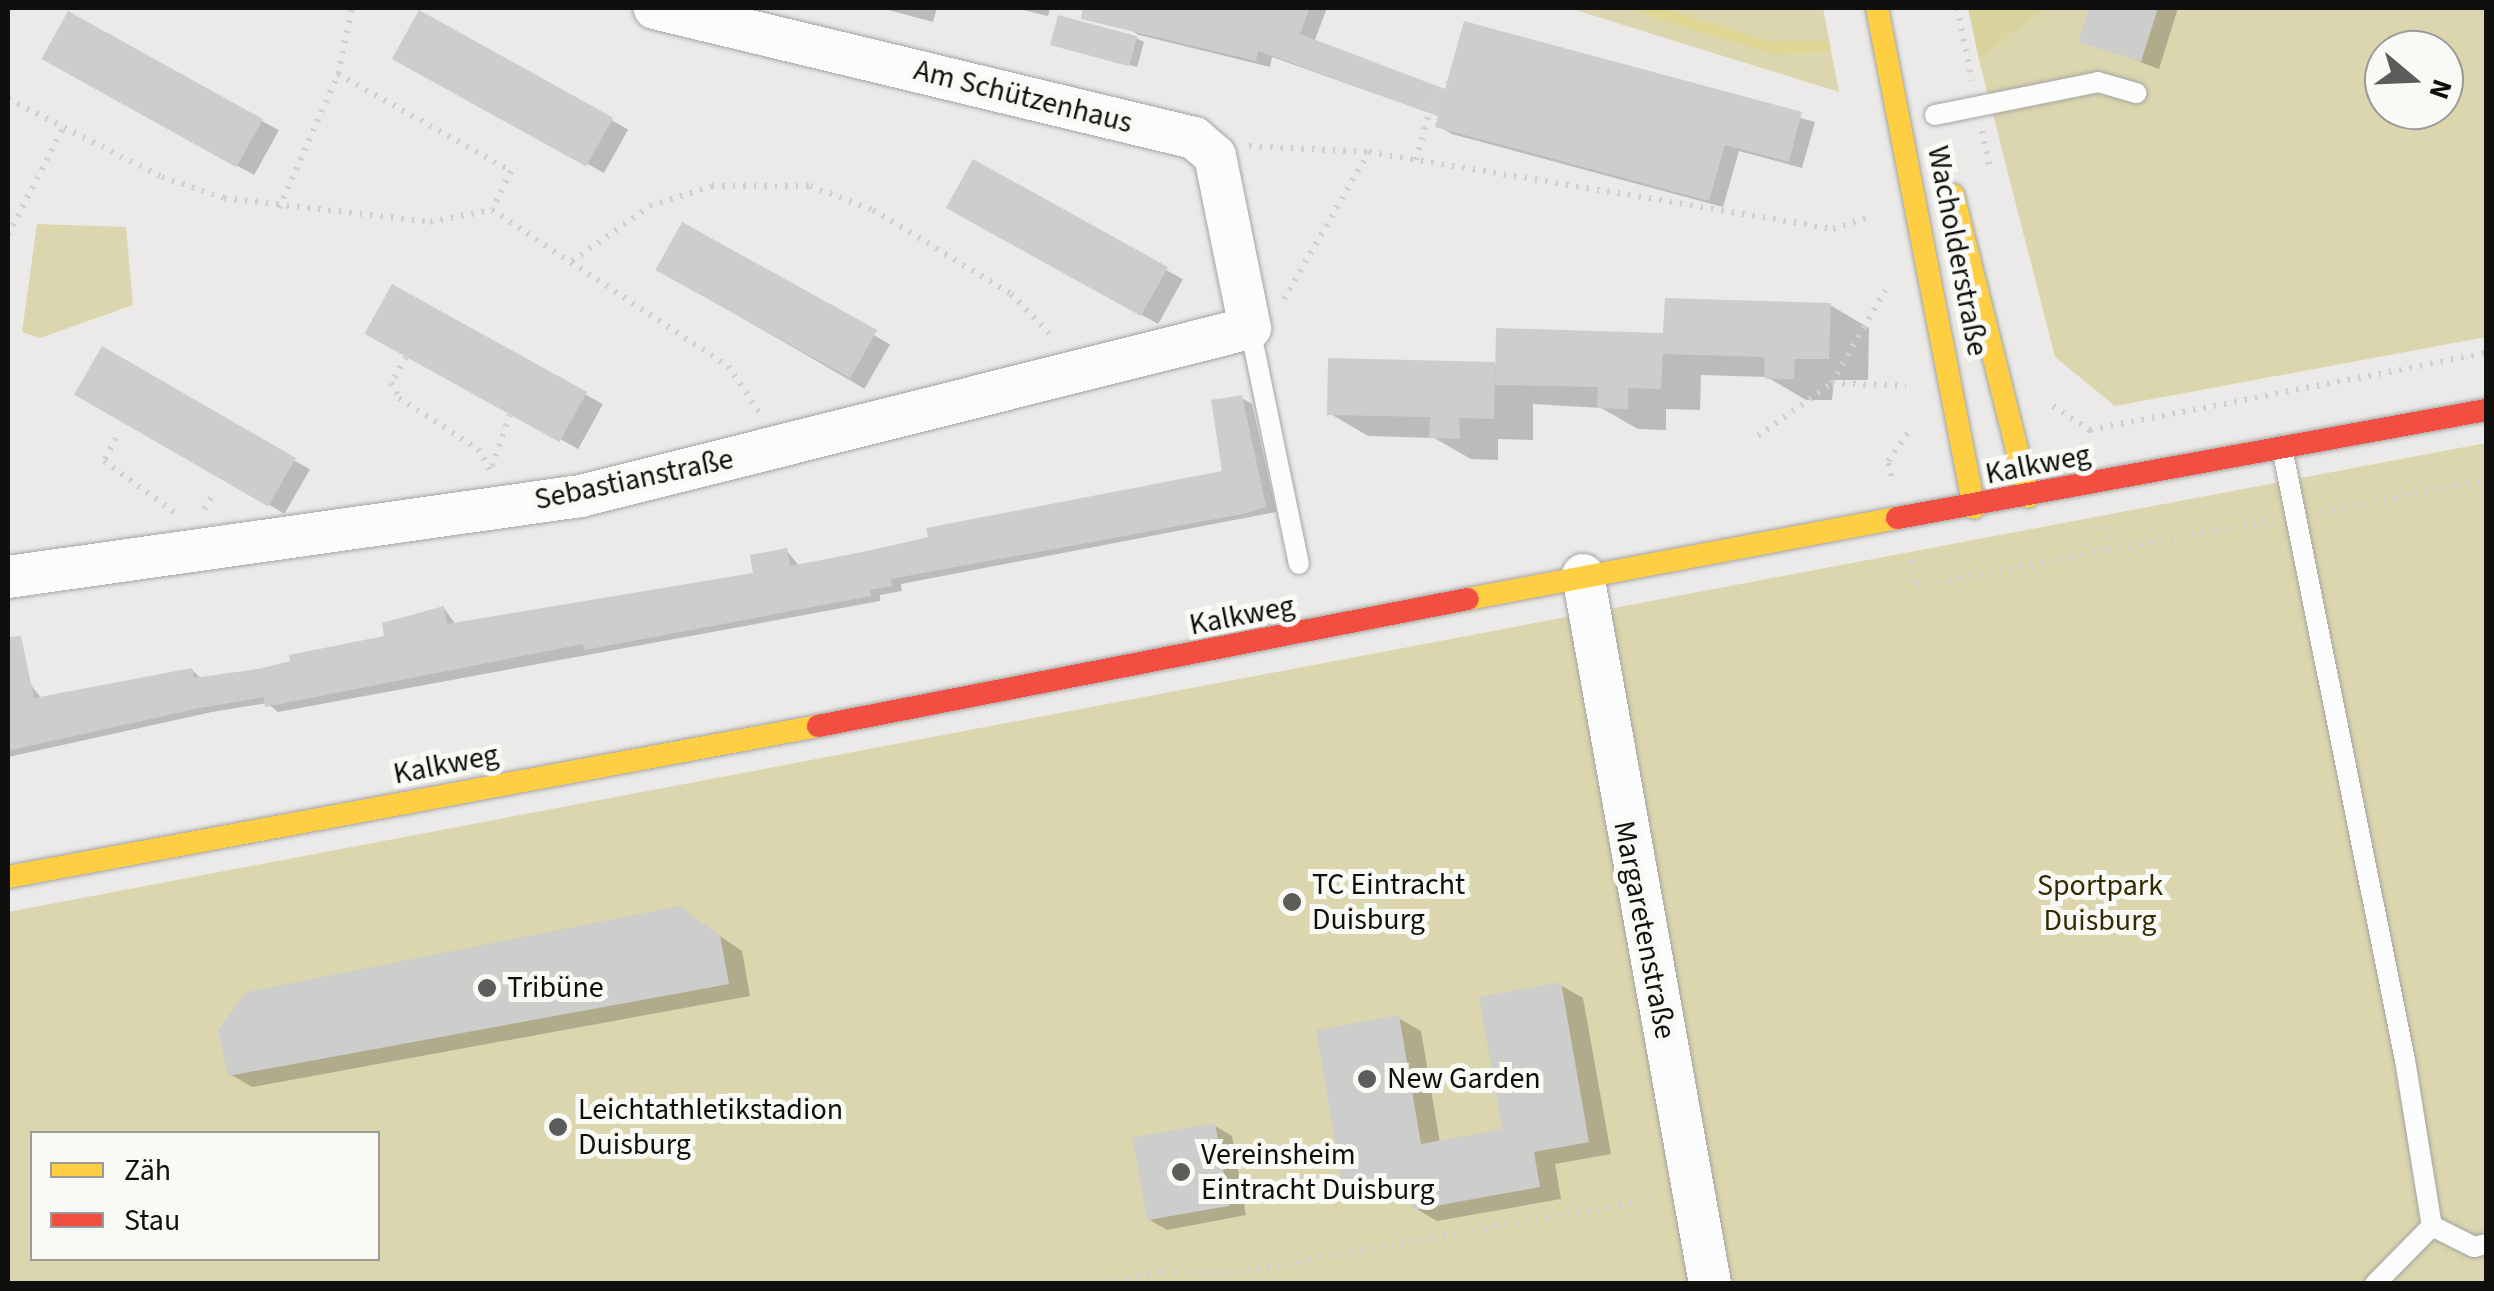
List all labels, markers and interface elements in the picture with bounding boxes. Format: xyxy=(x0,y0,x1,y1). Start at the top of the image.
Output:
north arrow xyxy=(2364,30,2464,130)
street label: Am Schützenhaus xyxy=(910,52,1136,142)
text: N xyxy=(2419,74,2462,104)
street label: Wacholderstraße xyxy=(1919,143,1995,359)
street label: Kalkweg xyxy=(1982,437,2094,493)
street label: Sebastianstraße xyxy=(531,441,737,519)
street label: Kalkweg xyxy=(1186,588,1298,644)
street label: Kalkweg xyxy=(390,737,502,793)
street label: Margaretenstraße xyxy=(1605,818,1683,1042)
place label: TC Eintracht Duisburg xyxy=(1312,867,1465,938)
park label: Sportpark Duisburg xyxy=(2037,868,2163,938)
marker: TC Eintracht Duisburg xyxy=(1281,891,1303,913)
place label: Tribüne xyxy=(507,970,604,1006)
marker: Tribüne xyxy=(476,977,498,999)
place label: New Garden xyxy=(1387,1061,1541,1097)
marker: New Garden xyxy=(1356,1068,1378,1090)
place label: Leichtathletikstadion Duisburg xyxy=(578,1092,843,1162)
marker: Leichtathletikstadion Duisburg xyxy=(547,1116,569,1138)
legend xyxy=(30,1131,380,1261)
place label: Vereinsheim Eintracht Duisburg xyxy=(1201,1137,1435,1208)
text: Zäh xyxy=(124,1149,171,1192)
marker: Vereinsheim Eintracht Duisburg xyxy=(1170,1161,1192,1183)
text: Stau xyxy=(124,1199,180,1242)

